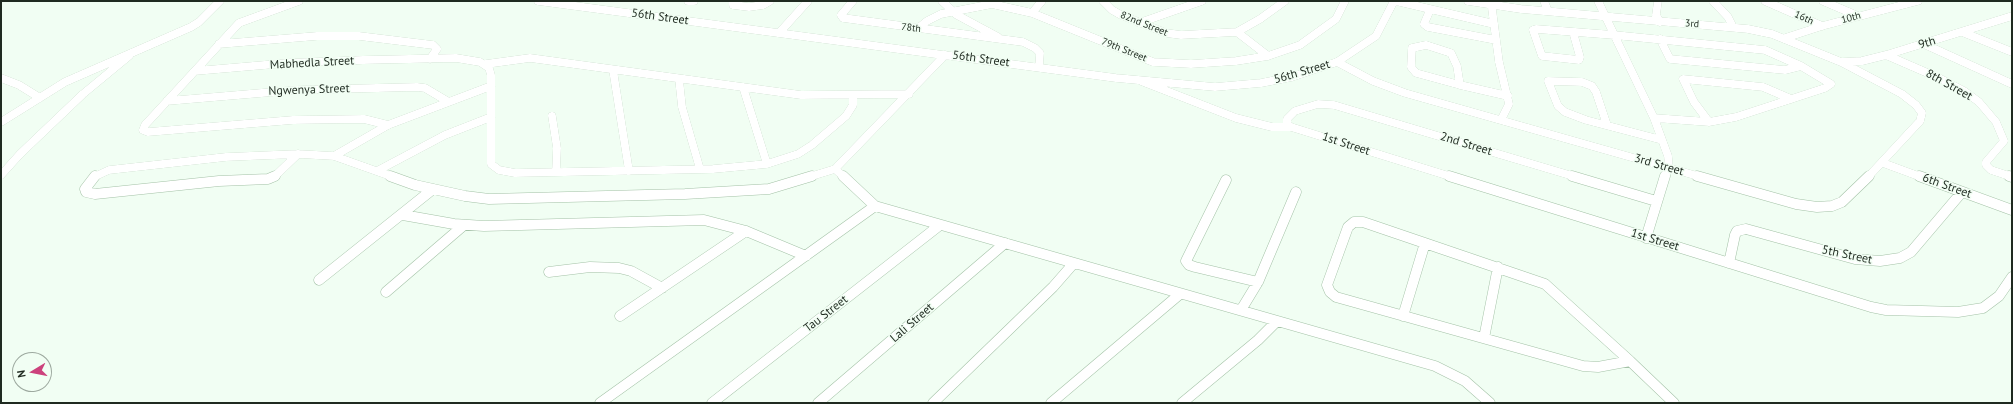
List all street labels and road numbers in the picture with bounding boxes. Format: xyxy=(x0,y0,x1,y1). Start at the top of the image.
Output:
street label: 56th Street xyxy=(630,6,690,28)
street label: 82nd Street xyxy=(1119,9,1169,39)
street label: 16th xyxy=(1793,9,1815,27)
street label: 10th xyxy=(1840,10,1862,26)
street label: 3rd xyxy=(1684,18,1700,30)
street label: 78th xyxy=(900,21,922,35)
street label: 9th xyxy=(1917,34,1937,52)
street label: 79th Street xyxy=(1100,35,1148,65)
street label: 56th Street xyxy=(951,48,1011,70)
street label: Mabhedla Street xyxy=(270,54,354,72)
street label: 56th Street xyxy=(1272,57,1332,87)
street label: 8th Street xyxy=(1923,66,1975,104)
street label: Ngwenya Street xyxy=(268,81,350,99)
street label: 2nd Street xyxy=(1438,129,1494,159)
street label: 1st Street xyxy=(1320,130,1372,158)
street label: 3rd Street xyxy=(1633,151,1685,179)
street label: 6th Street xyxy=(1921,171,1973,201)
street label: 1st Street xyxy=(1629,226,1681,254)
street label: 5th Street xyxy=(1821,243,1873,267)
street label: Tau Street xyxy=(801,292,851,336)
street label: Lali Street xyxy=(887,300,937,346)

